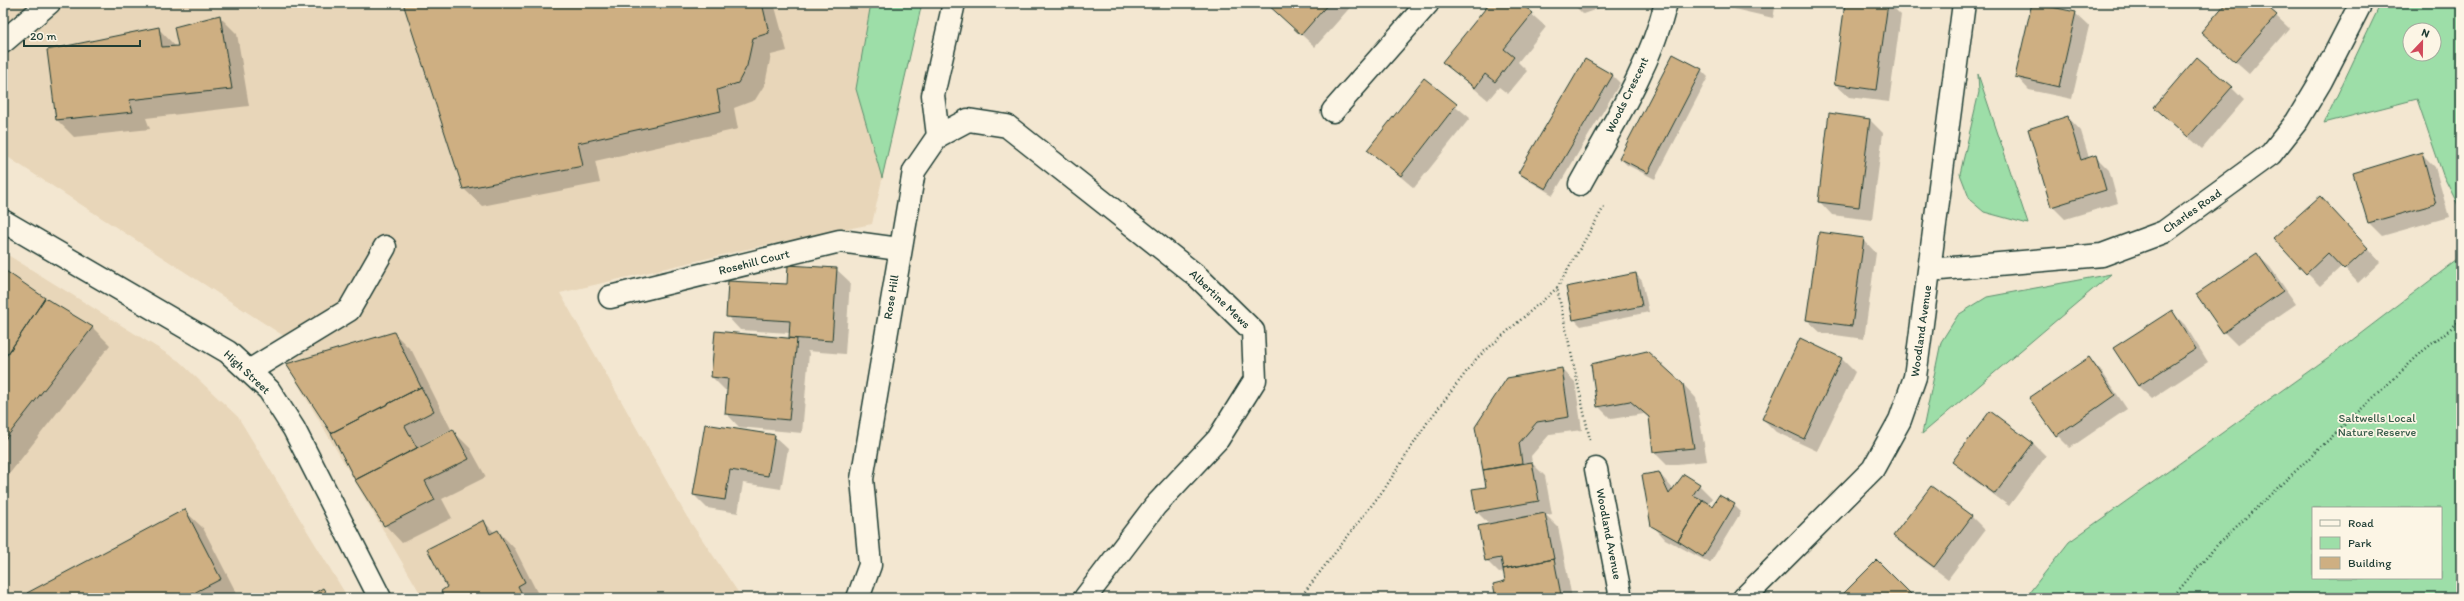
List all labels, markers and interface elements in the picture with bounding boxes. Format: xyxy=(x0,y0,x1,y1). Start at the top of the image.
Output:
scale bar xyxy=(24,22,140,48)
north arrow xyxy=(2402,22,2442,62)
text: N xyxy=(2420,26,2431,41)
text: 20 m xyxy=(30,29,57,43)
street label: Woods Crescent xyxy=(1603,54,1652,135)
street label: Charles Road xyxy=(2160,185,2224,236)
street label: Rosehill Court xyxy=(717,246,791,278)
street label: Albertine Mews xyxy=(1187,267,1253,331)
street label: Rose Hill xyxy=(881,273,902,320)
street label: Woodland Avenue xyxy=(1908,284,1934,378)
street label: High Street xyxy=(221,347,273,397)
park label: Saltwells Local Nature Reserve xyxy=(2338,411,2416,439)
street label: Woodland Avenue xyxy=(1593,487,1625,581)
legend xyxy=(2312,507,2442,579)
text: Road xyxy=(2348,516,2374,530)
text: Park xyxy=(2348,536,2372,550)
text: Building xyxy=(2348,556,2392,570)

